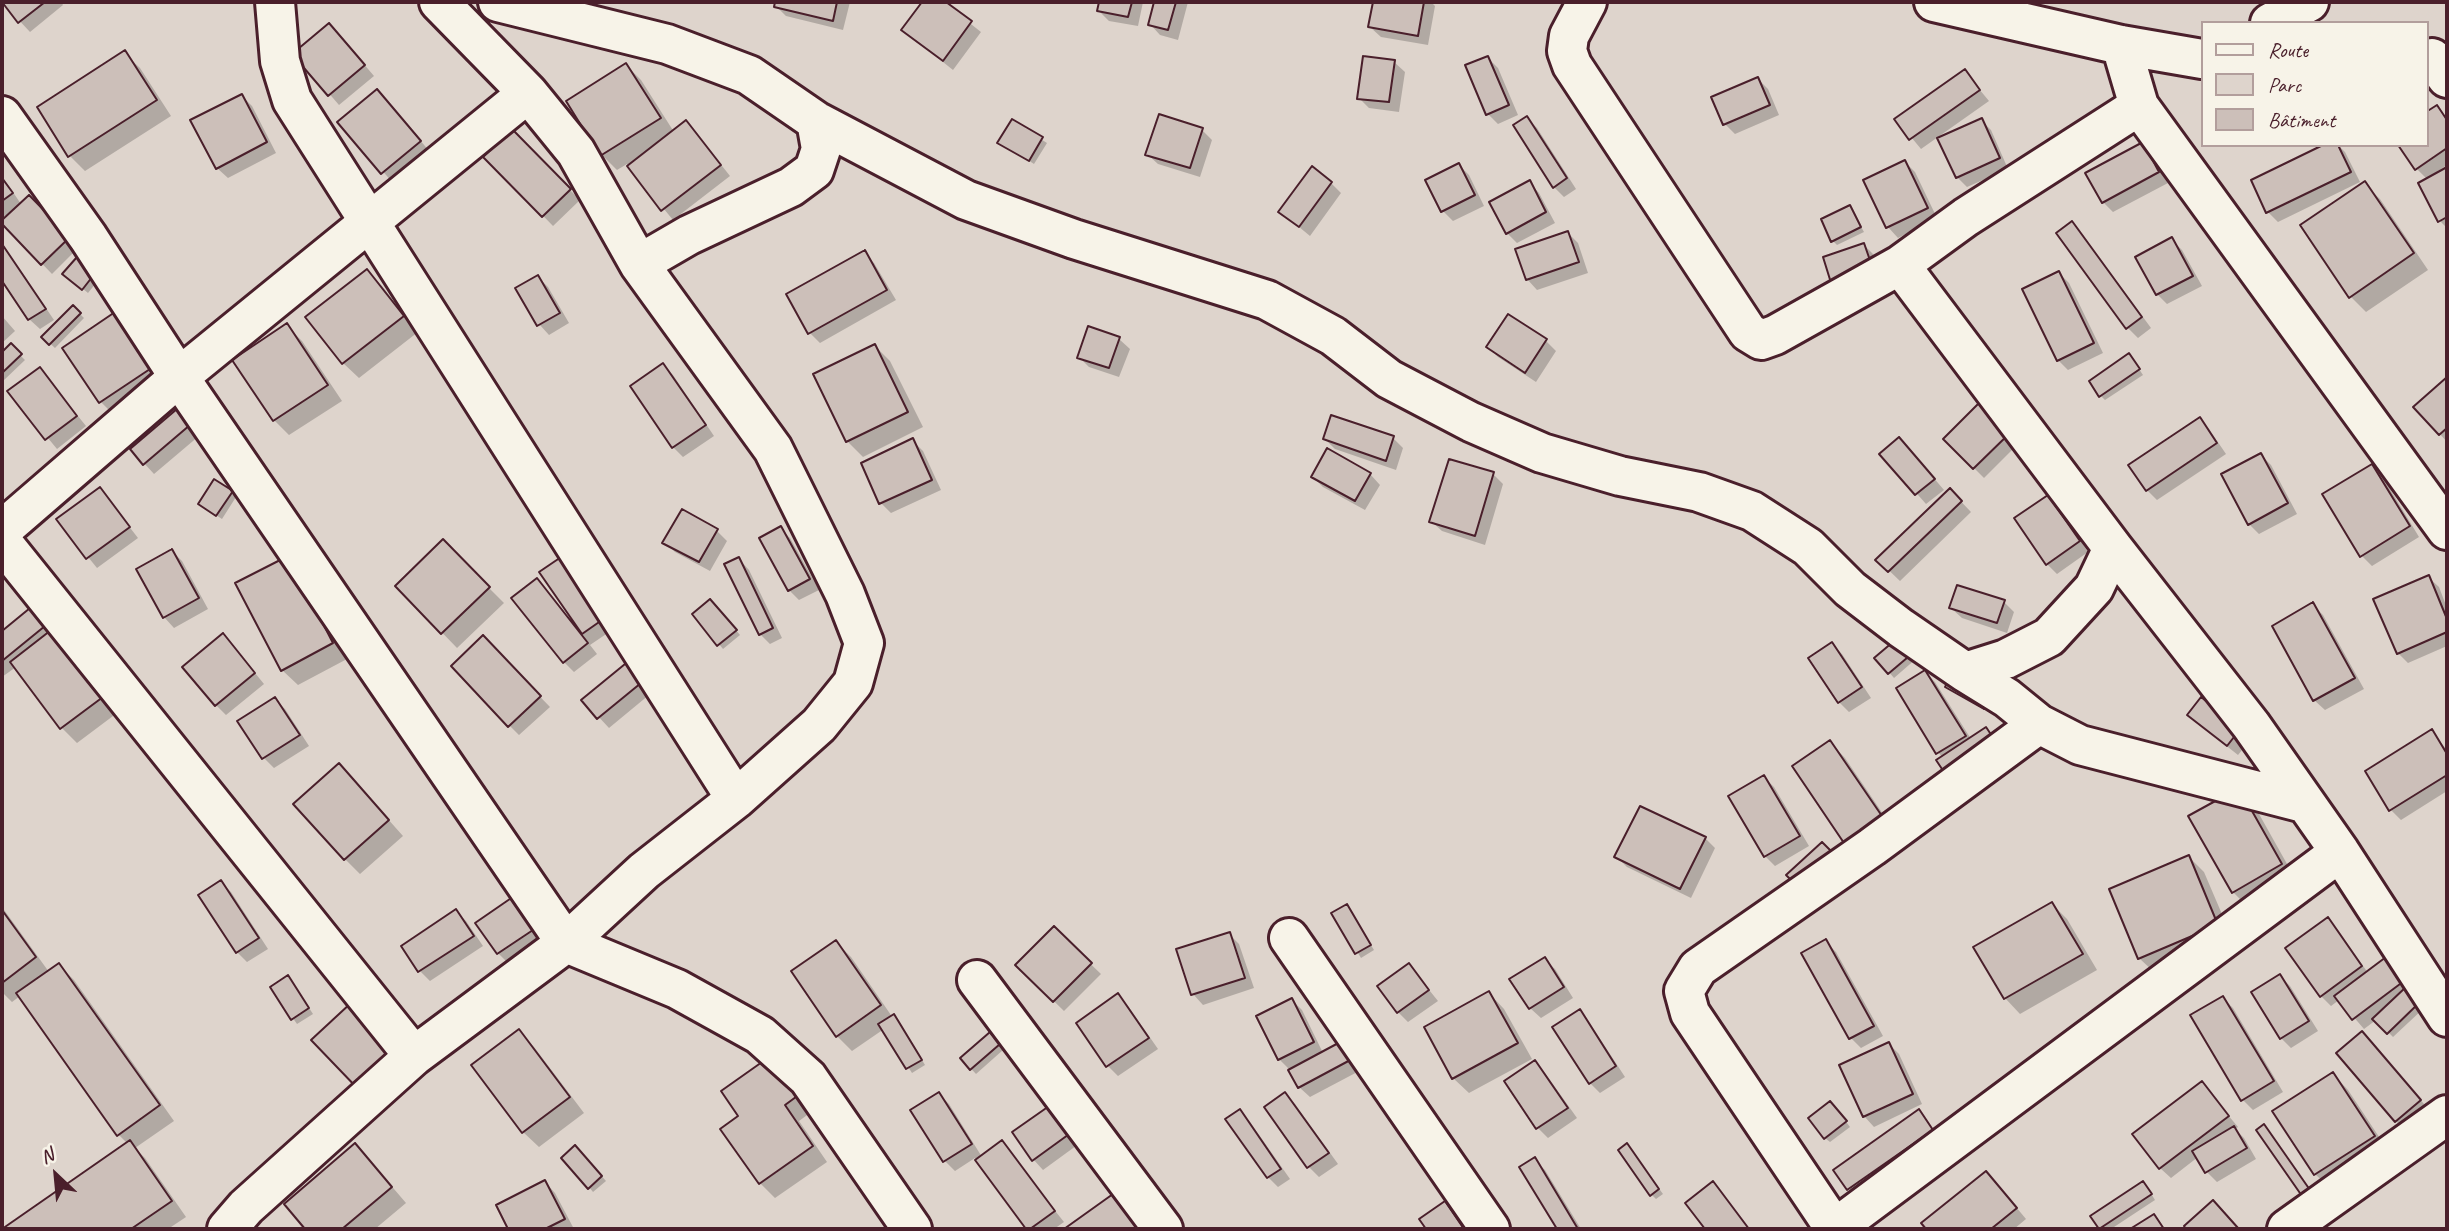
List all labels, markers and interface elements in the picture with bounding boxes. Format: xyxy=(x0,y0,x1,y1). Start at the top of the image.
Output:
legend xyxy=(2200,21,2428,147)
text: Route xyxy=(2268,37,2308,63)
text: Parc xyxy=(2268,72,2301,98)
text: Bâtiment xyxy=(2268,107,2335,133)
north arrow xyxy=(21,1140,91,1210)
text: N xyxy=(36,1143,57,1169)

